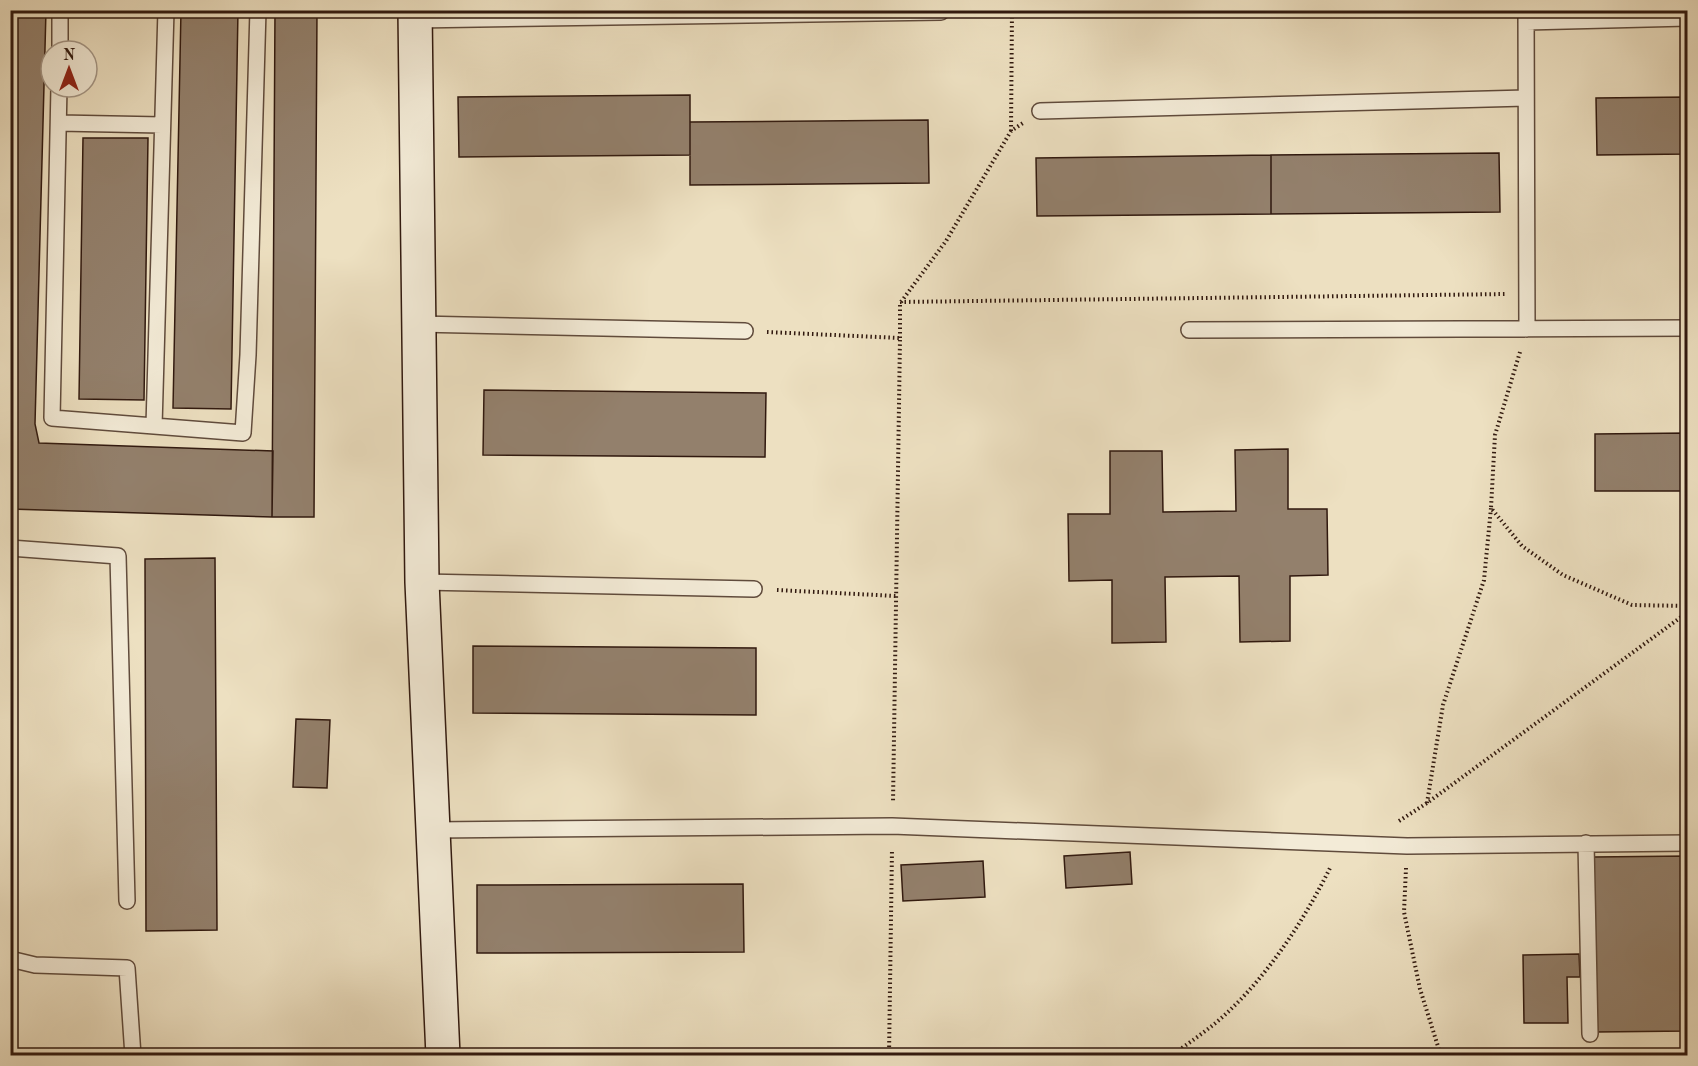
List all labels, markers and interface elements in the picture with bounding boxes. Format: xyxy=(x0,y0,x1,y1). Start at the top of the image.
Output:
north arrow xyxy=(39,39,99,99)
text: N xyxy=(63,48,76,64)

